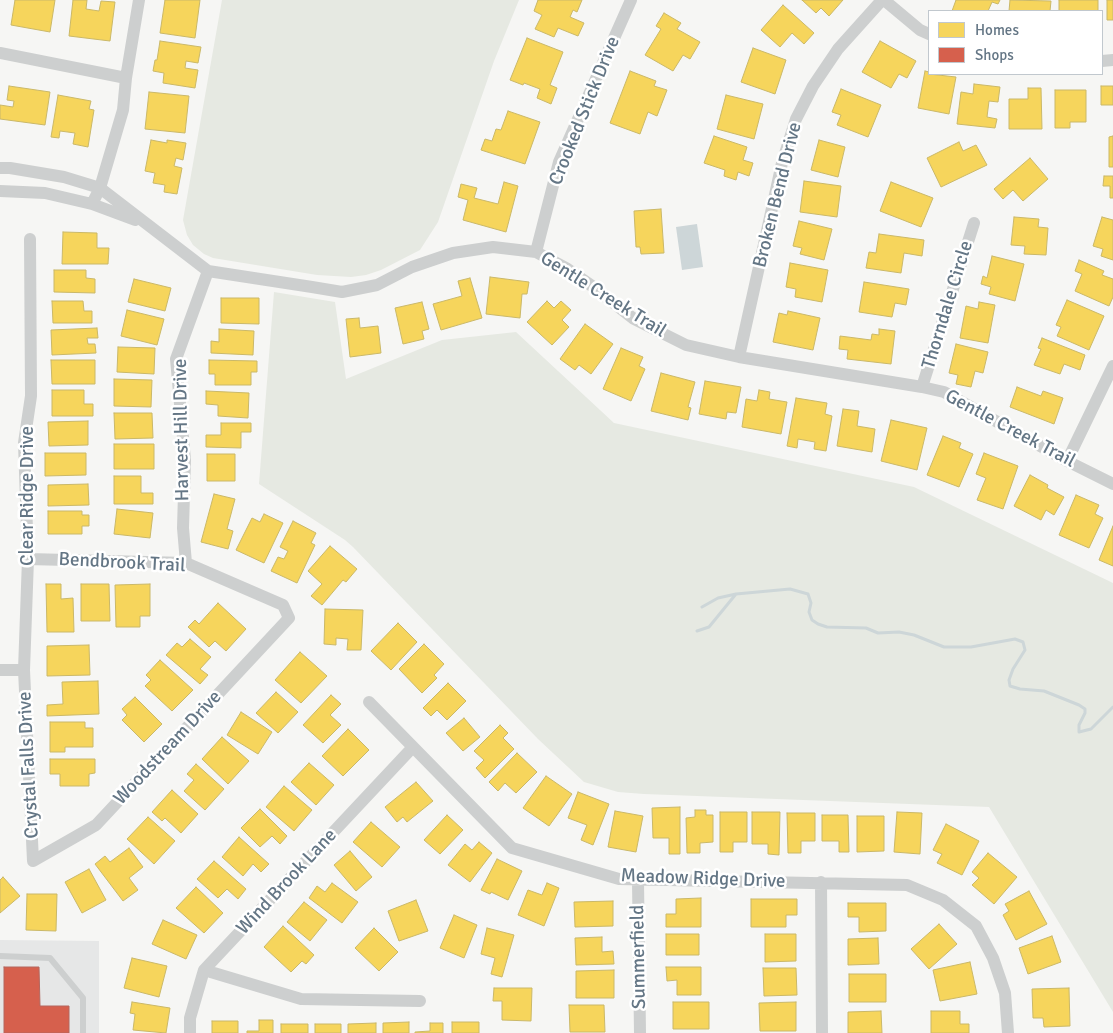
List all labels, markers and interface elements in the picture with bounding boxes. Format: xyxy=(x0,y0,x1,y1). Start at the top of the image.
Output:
legend xyxy=(928,10,1103,75)
text: Homes xyxy=(975,21,1019,39)
street label: Crooked Stick Drive xyxy=(545,33,625,189)
text: Shops xyxy=(975,46,1014,64)
street label: Broken Bend Drive xyxy=(749,120,807,270)
street label: Thorndale Circle xyxy=(918,238,978,372)
street label: Gentle Creek Trail xyxy=(536,247,670,343)
street label: Harvest Hill Drive xyxy=(169,358,195,502)
street label: Gentle Creek Trail xyxy=(941,385,1079,473)
street label: Clear Ridge Drive xyxy=(17,426,39,566)
street label: Bendbrook Trail xyxy=(58,548,186,578)
street label: Woodstream Drive xyxy=(109,686,227,810)
street label: Crystal Falls Drive xyxy=(14,691,44,839)
street label: Wind Brook Lane xyxy=(232,824,342,940)
street label: Meadow Ridge Drive xyxy=(620,865,786,893)
street label: Summerfield xyxy=(627,905,651,1009)

